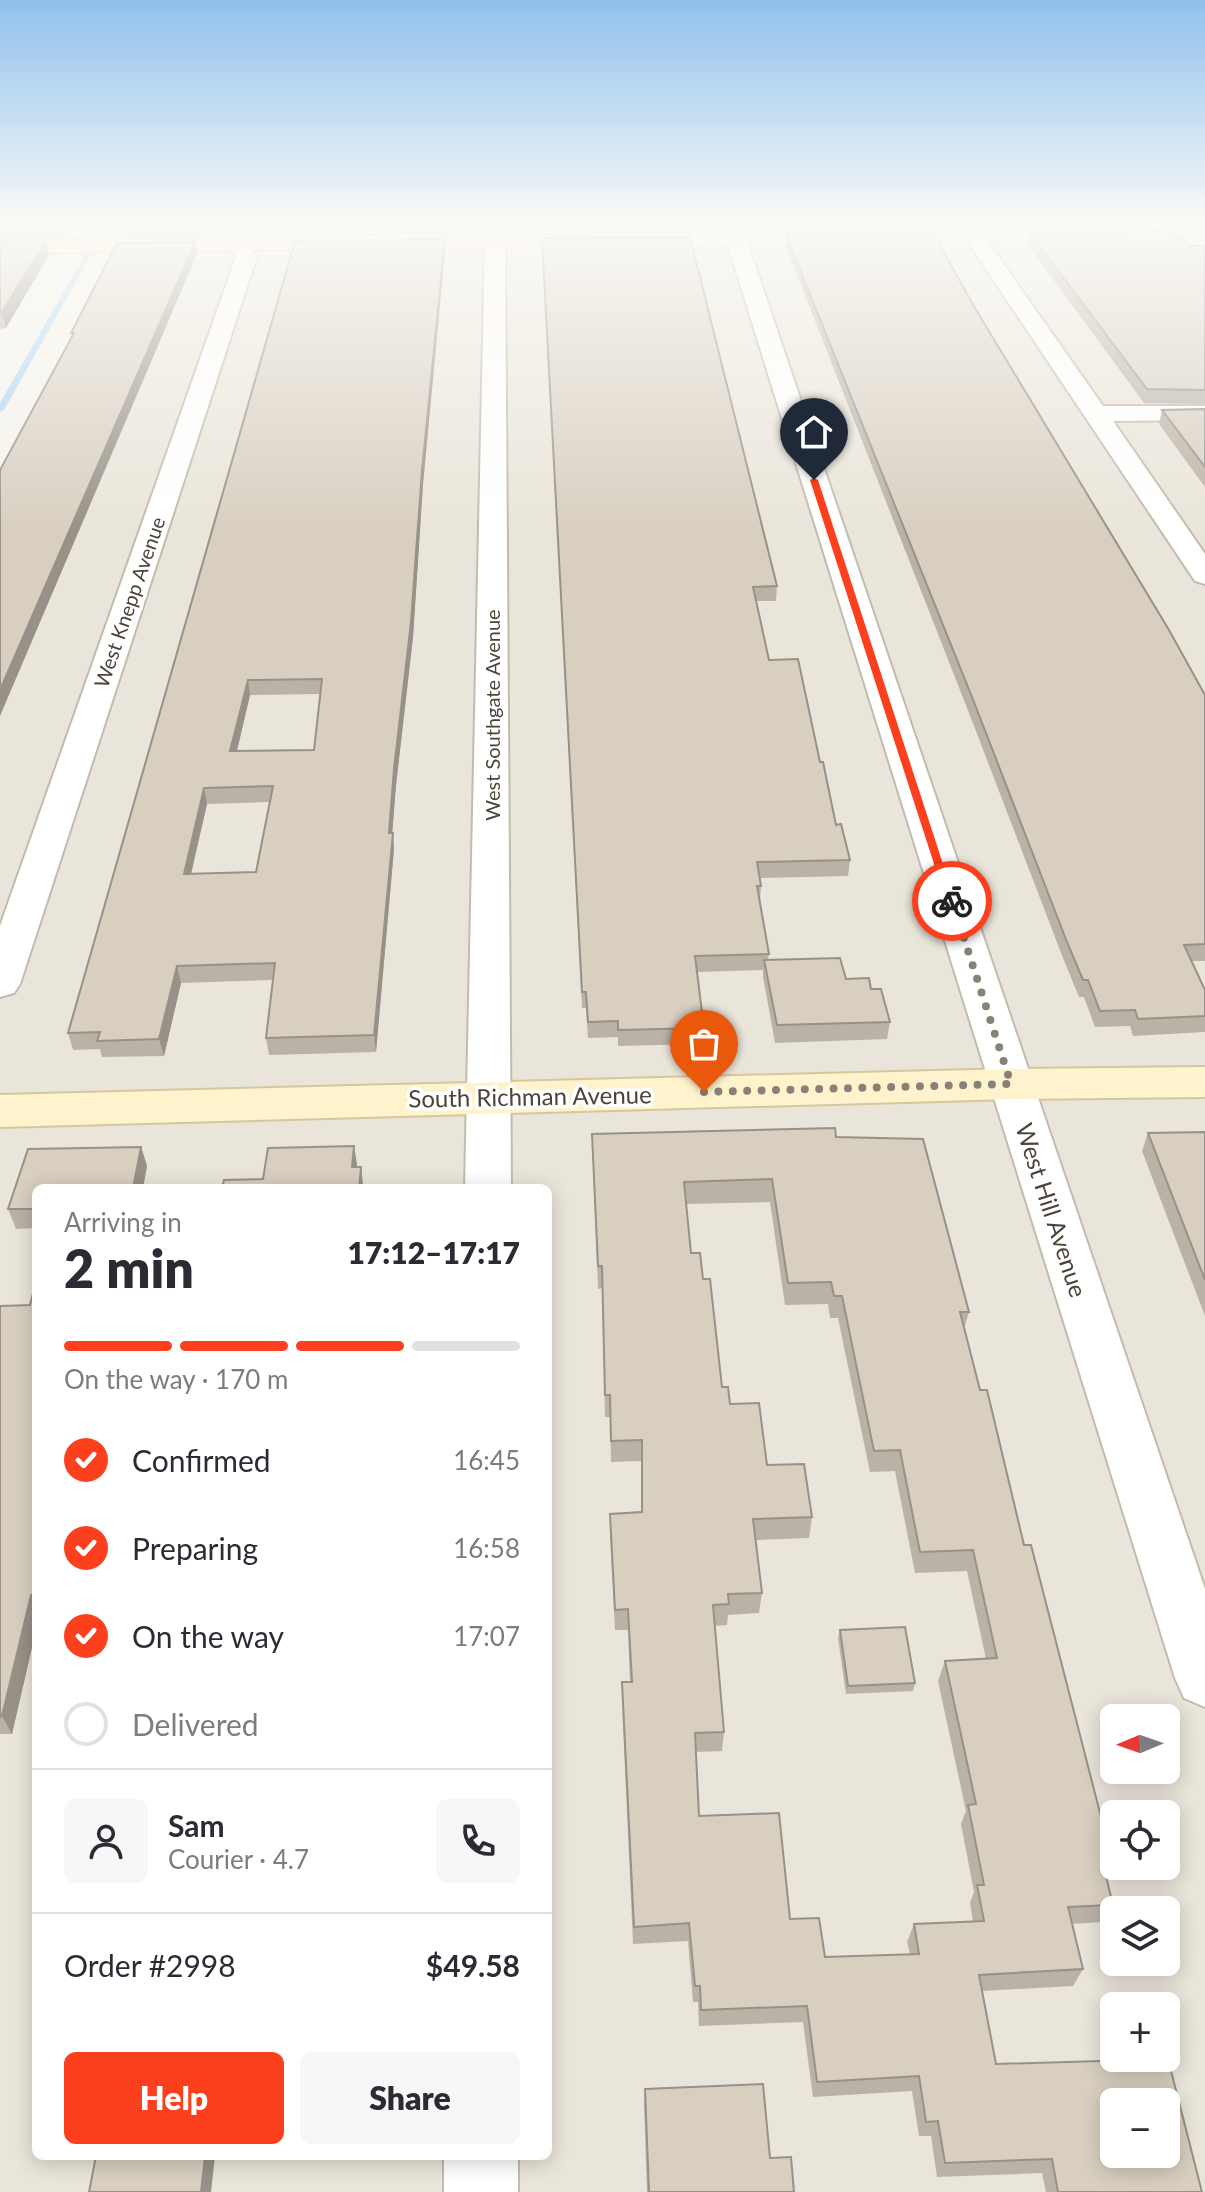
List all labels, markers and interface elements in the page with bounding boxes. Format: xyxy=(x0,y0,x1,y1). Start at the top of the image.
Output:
pin xyxy=(780,398,848,480)
icon: home xyxy=(792,410,836,454)
street label: West Knepp Avenue xyxy=(88,513,170,691)
street label: West Southgate Avenue xyxy=(480,609,504,821)
courier xyxy=(912,861,992,941)
icon: bike xyxy=(930,879,974,923)
pin xyxy=(670,1010,738,1092)
icon: bag xyxy=(682,1022,726,1066)
street label: South Richman Avenue xyxy=(408,1079,652,1113)
street label: West Hill Avenue xyxy=(1010,1119,1094,1301)
text: Arriving in xyxy=(64,1206,182,1238)
text: 17:12–17:17 xyxy=(347,1234,520,1270)
text: 2 min xyxy=(64,1237,194,1299)
text: On the way · 170 m xyxy=(64,1363,288,1395)
icon: check xyxy=(64,1438,108,1482)
text: Confirmed xyxy=(132,1442,271,1478)
text: 16:45 xyxy=(453,1444,520,1476)
icon: check xyxy=(64,1526,108,1570)
text: Preparing xyxy=(132,1530,258,1566)
text: 16:58 xyxy=(453,1532,520,1564)
icon: check xyxy=(64,1614,108,1658)
text: On the way xyxy=(132,1618,284,1654)
text: 17:07 xyxy=(453,1620,520,1652)
north arrow xyxy=(1100,1704,1180,1784)
map controls xyxy=(1100,1704,1180,2168)
text: Delivered xyxy=(132,1706,259,1742)
button: person xyxy=(64,1799,148,1883)
button: phone xyxy=(436,1799,520,1883)
button: locate xyxy=(1100,1800,1180,1880)
text: Sam xyxy=(168,1807,225,1843)
text: Courier · 4.7 xyxy=(168,1843,309,1875)
button: layers xyxy=(1100,1896,1180,1976)
text: Order #2998 xyxy=(64,1947,236,1983)
text: $49.58 xyxy=(426,1947,520,1983)
button: + xyxy=(1100,1992,1180,2072)
button: Help xyxy=(64,2052,284,2144)
button: Share xyxy=(300,2052,520,2144)
button: − xyxy=(1100,2088,1180,2168)

